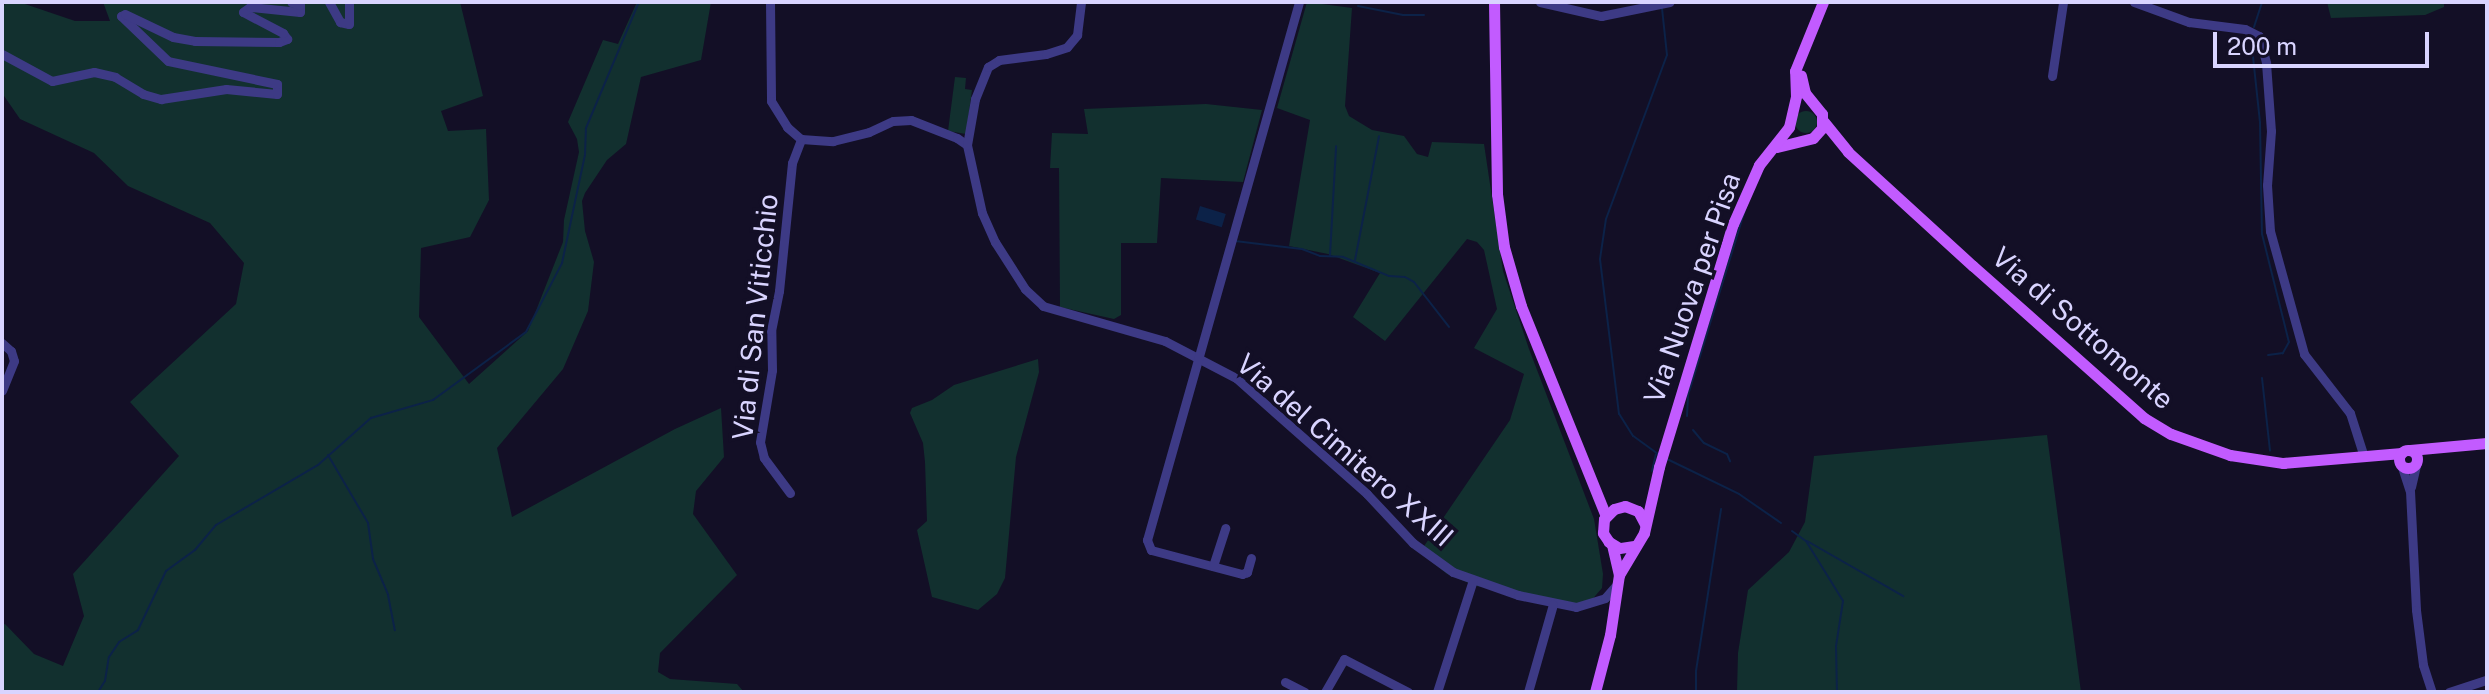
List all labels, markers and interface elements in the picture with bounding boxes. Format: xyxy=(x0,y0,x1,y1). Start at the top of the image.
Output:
scale bar xyxy=(2217,16,2433,66)
text: 200 m xyxy=(2227,32,2297,60)
street label: Via Nuova per Pisa xyxy=(1637,168,1747,408)
street label: Via di San Viticchio xyxy=(725,192,785,442)
street label: Via di Sottomonte xyxy=(1985,240,2181,416)
street label: Via del Cimitero XXIII xyxy=(1229,346,1461,554)

